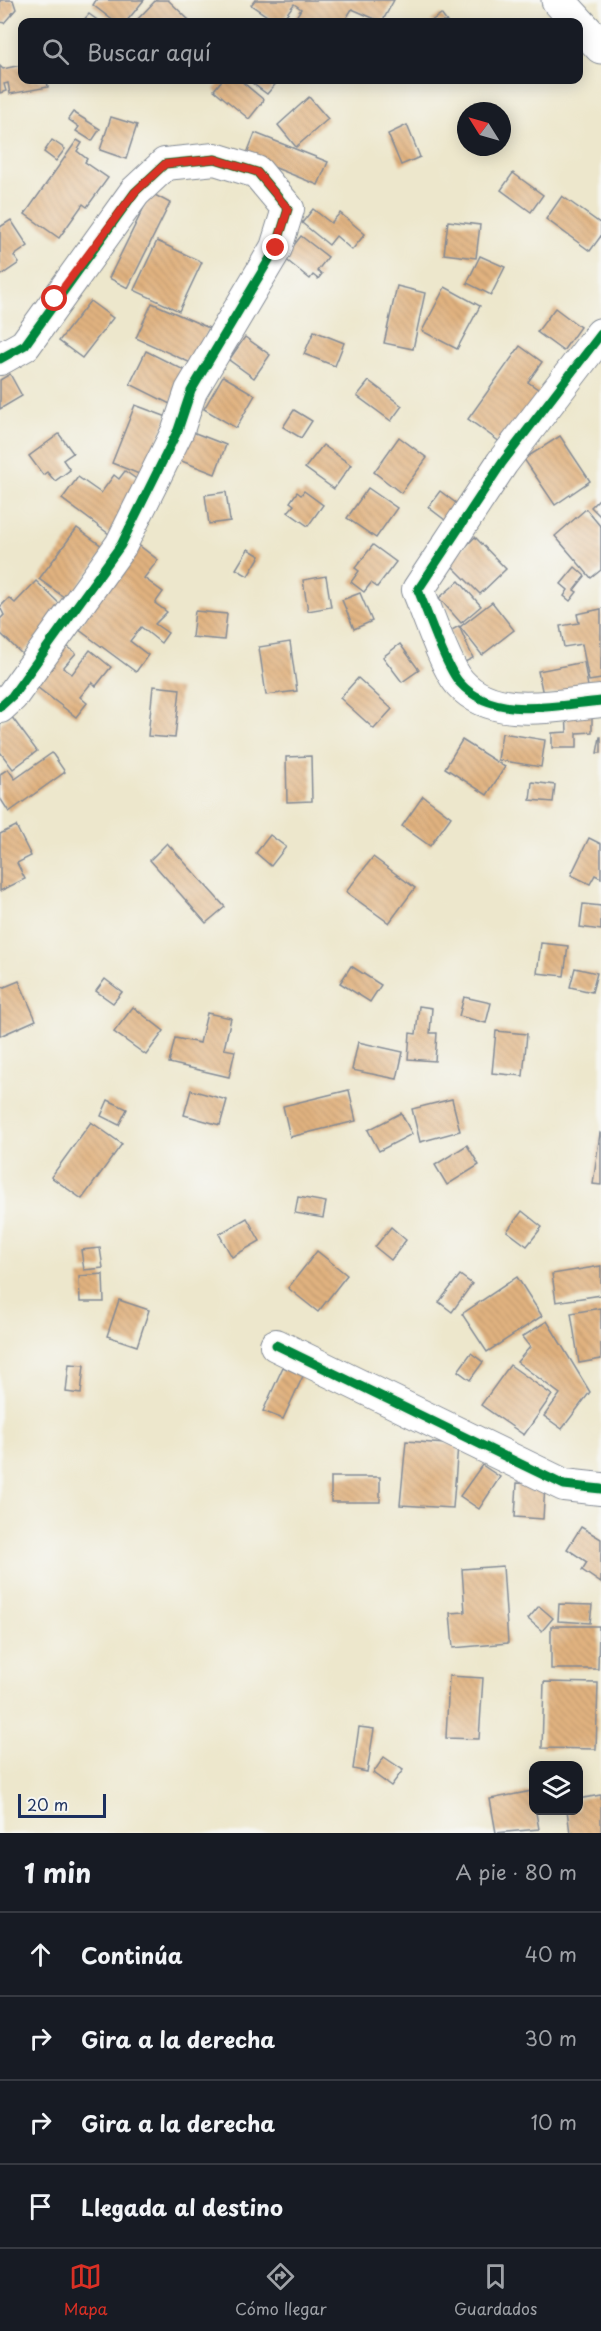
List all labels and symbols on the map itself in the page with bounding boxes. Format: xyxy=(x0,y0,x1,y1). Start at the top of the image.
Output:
north arrow xyxy=(457,102,511,156)
route end xyxy=(262,234,288,260)
route start xyxy=(41,285,67,311)
scale bar xyxy=(18,1791,106,1818)

